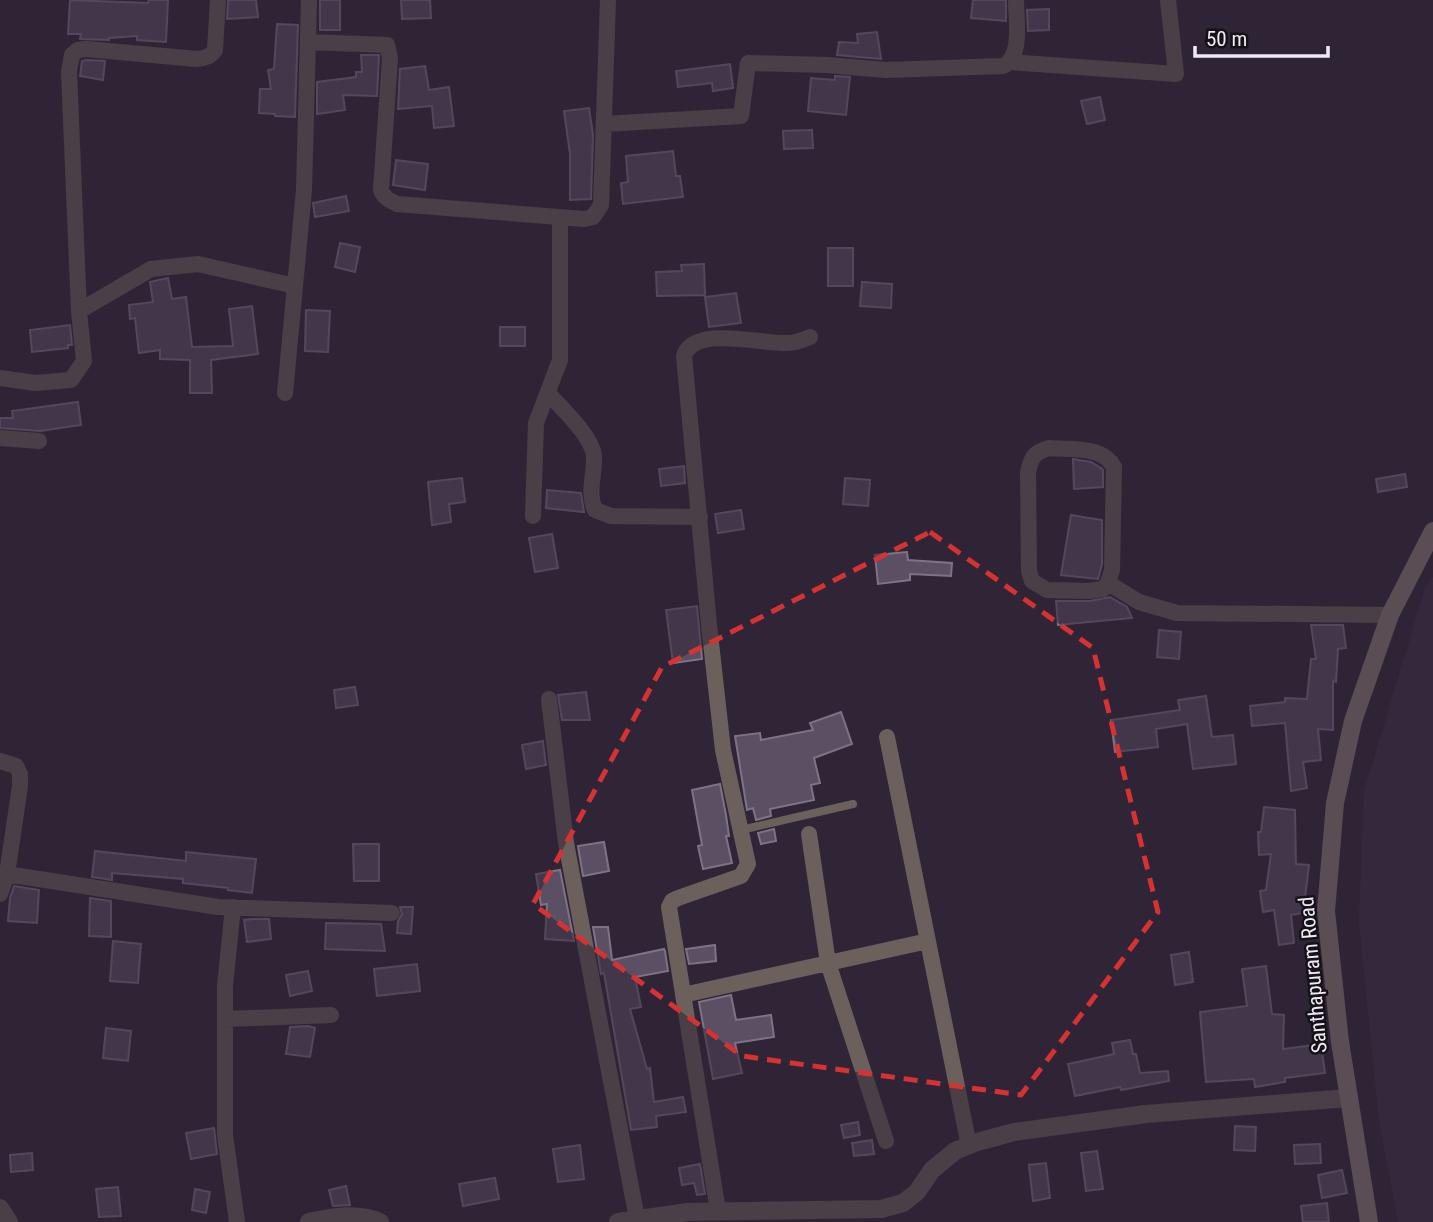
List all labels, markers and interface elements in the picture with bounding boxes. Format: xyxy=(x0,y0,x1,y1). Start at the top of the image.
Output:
scale bar xyxy=(1195,14,1328,58)
text: 50 m xyxy=(1206,27,1247,51)
street label: Santhapuram Road xyxy=(1294,896,1332,1054)

